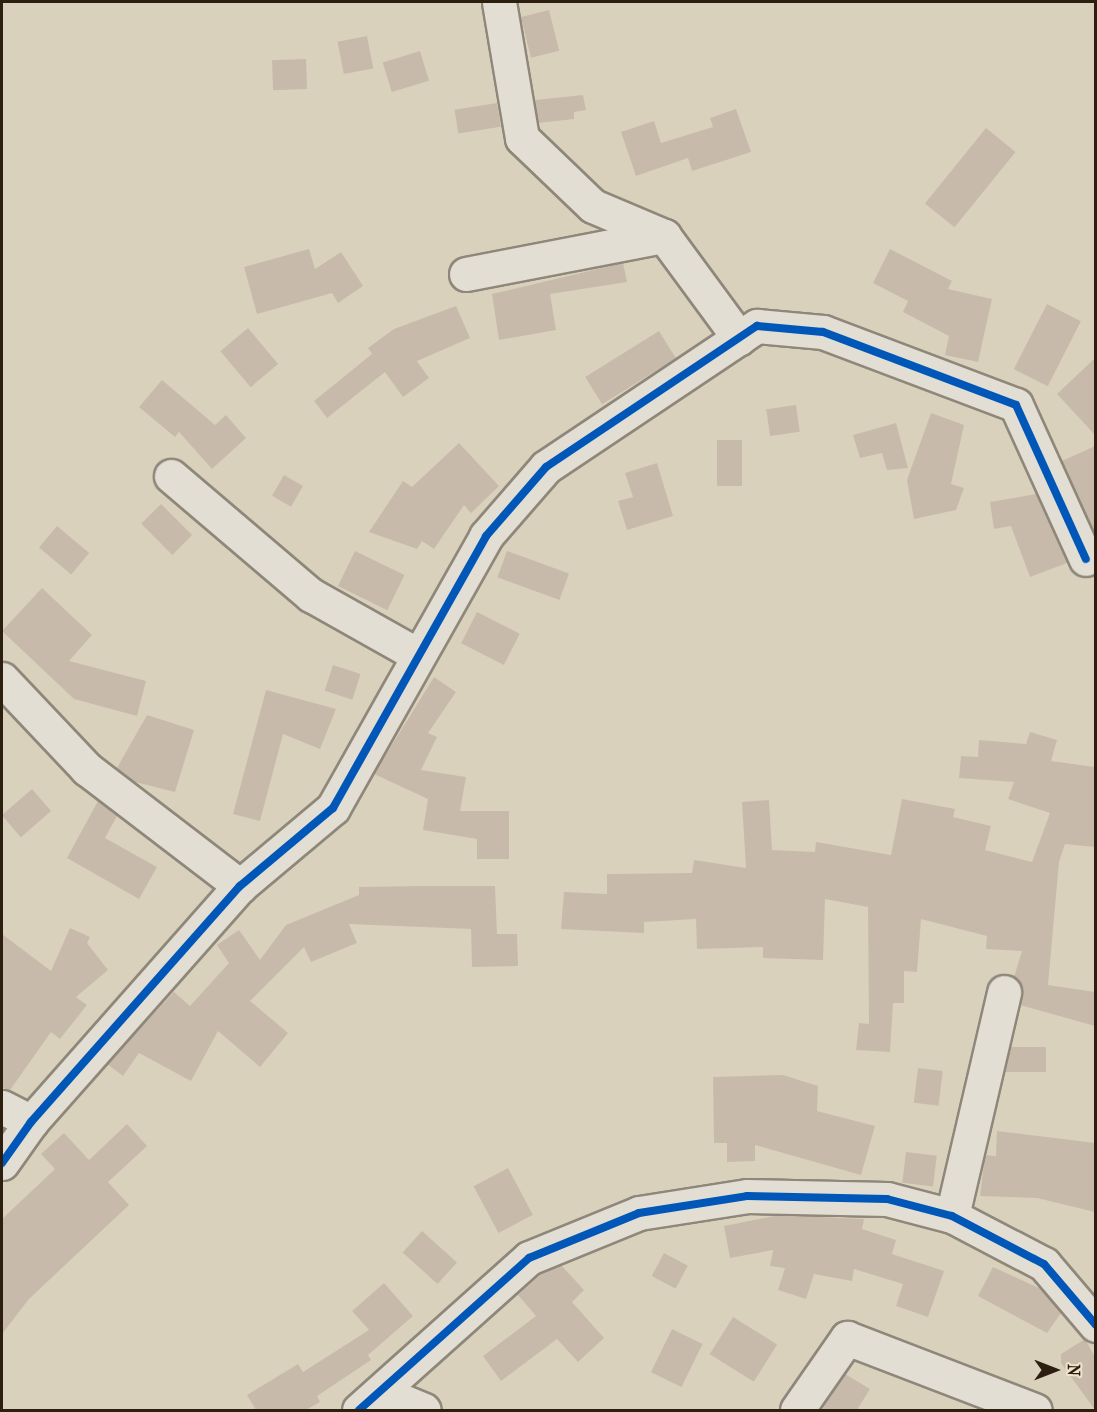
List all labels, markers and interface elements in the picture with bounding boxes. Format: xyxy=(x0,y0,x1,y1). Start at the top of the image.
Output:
north arrow xyxy=(1025,1340,1085,1400)
text: N xyxy=(1064,1364,1083,1376)

